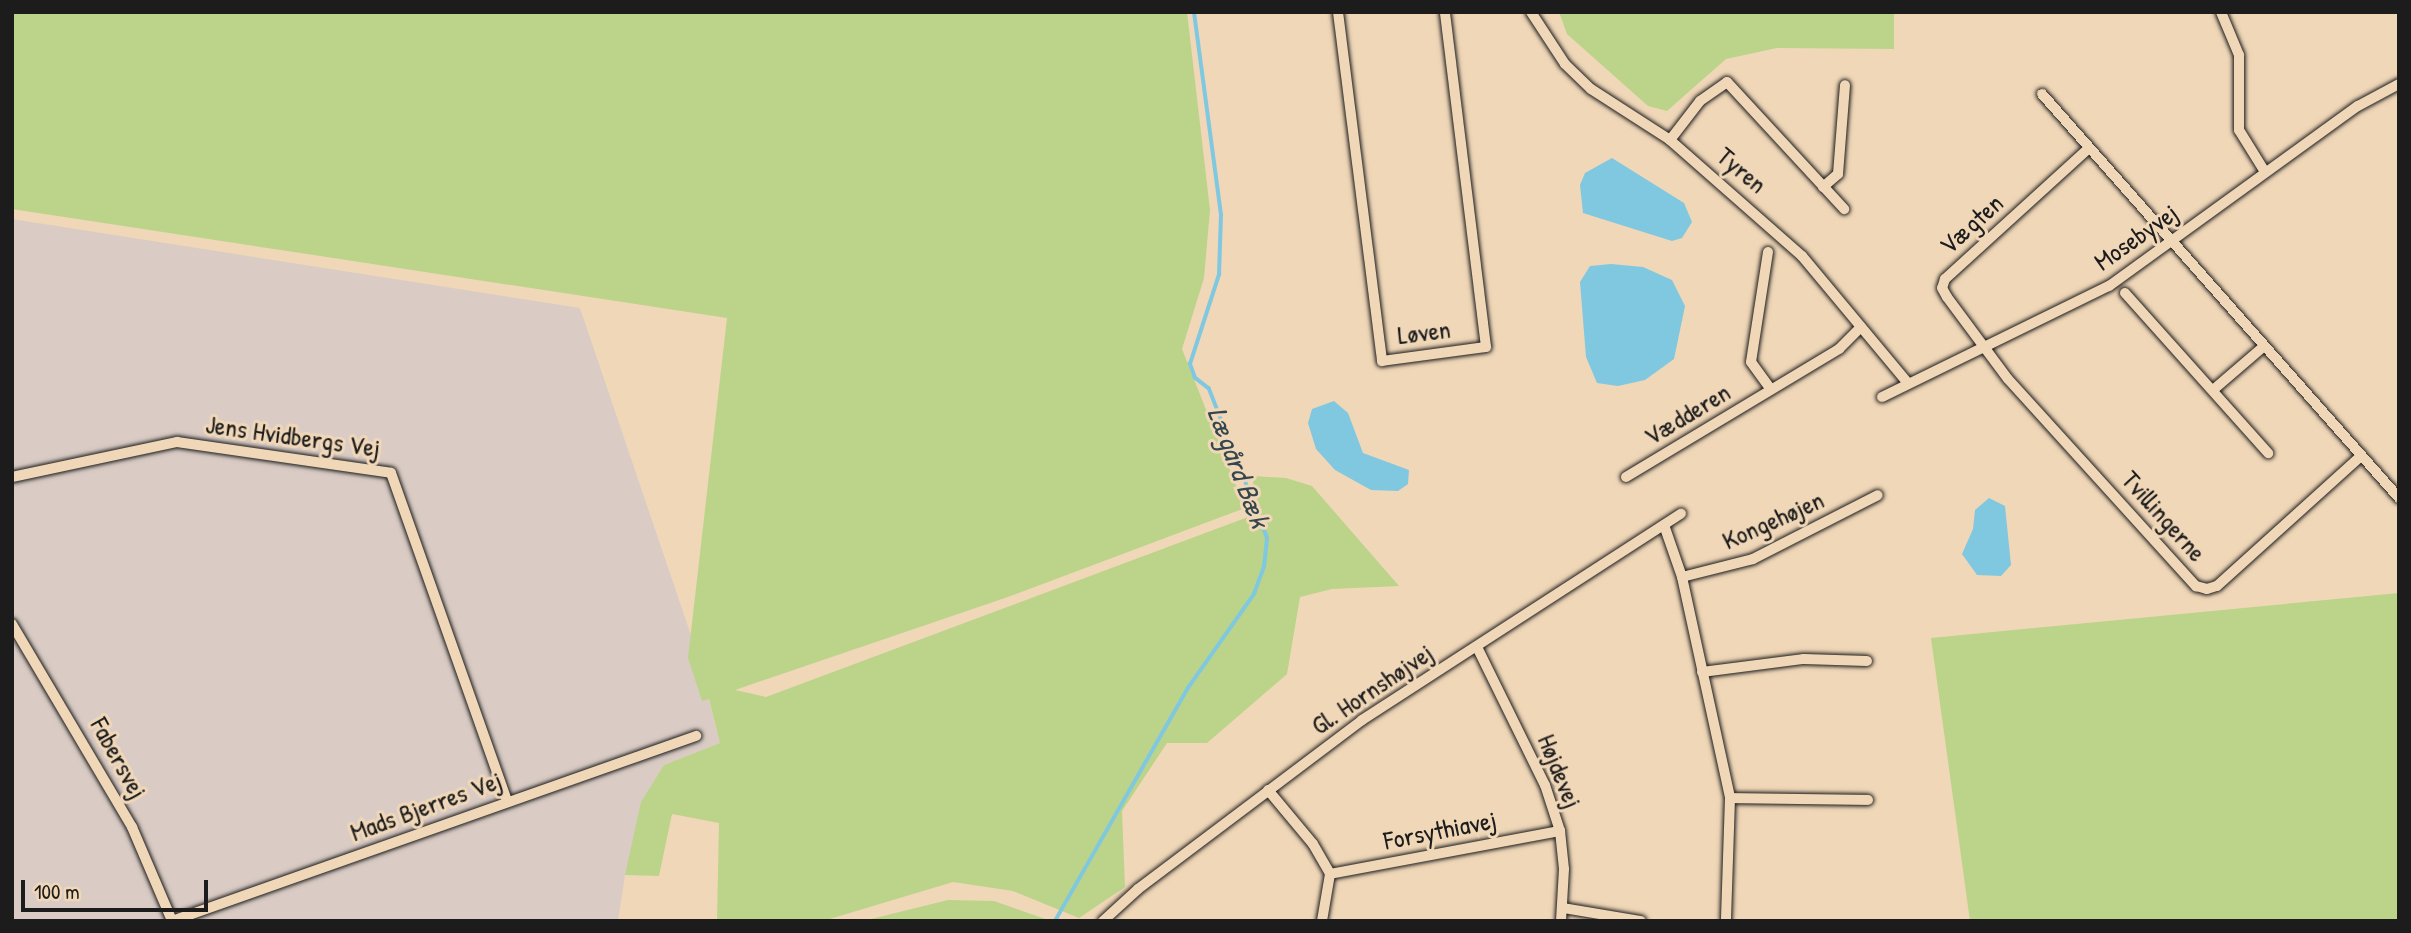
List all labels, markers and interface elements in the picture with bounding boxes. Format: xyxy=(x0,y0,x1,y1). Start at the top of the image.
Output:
street label: Tyren xyxy=(1711,140,1773,200)
street label: Vægten xyxy=(1933,187,2009,261)
street label: Mosebyvej xyxy=(2088,197,2184,277)
street label: Løven xyxy=(1396,313,1452,351)
street label: Vædderen xyxy=(1638,376,1736,452)
water label: Lægård Bæk xyxy=(1201,402,1277,532)
street label: Jens Hvidbergs Vej xyxy=(204,408,382,464)
street label: Tvillingerne xyxy=(2115,464,2213,568)
street label: Kongehøjen xyxy=(1717,484,1829,556)
street label: Gl. Hornshøjvej xyxy=(1305,637,1439,741)
street label: Fabersvej xyxy=(84,712,154,804)
street label: Højdevej xyxy=(1531,730,1589,812)
street label: Mads Bjerres Vej xyxy=(346,764,506,848)
street label: Forsythiavej xyxy=(1381,804,1499,856)
scale bar xyxy=(24,866,212,910)
text: 100 m xyxy=(34,877,80,906)

